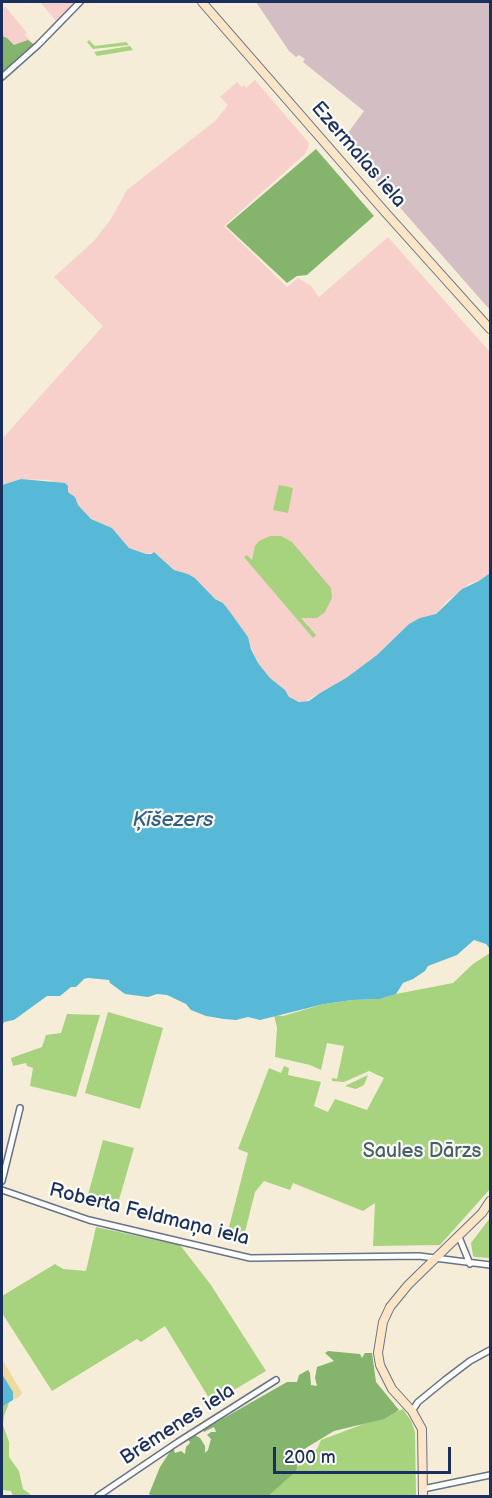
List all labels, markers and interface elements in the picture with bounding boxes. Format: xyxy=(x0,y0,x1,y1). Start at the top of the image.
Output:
street label: Ezermalas iela xyxy=(305,97,411,213)
water label: Ķīšezers xyxy=(133,808,213,834)
park label: Saules Dārzs xyxy=(363,1140,481,1164)
street label: Roberta Feldmaņa iela xyxy=(46,1179,252,1251)
street label: Brēmenes iela xyxy=(116,1379,240,1471)
scale bar xyxy=(276,1435,454,1473)
text: 200 m xyxy=(284,1447,336,1468)

